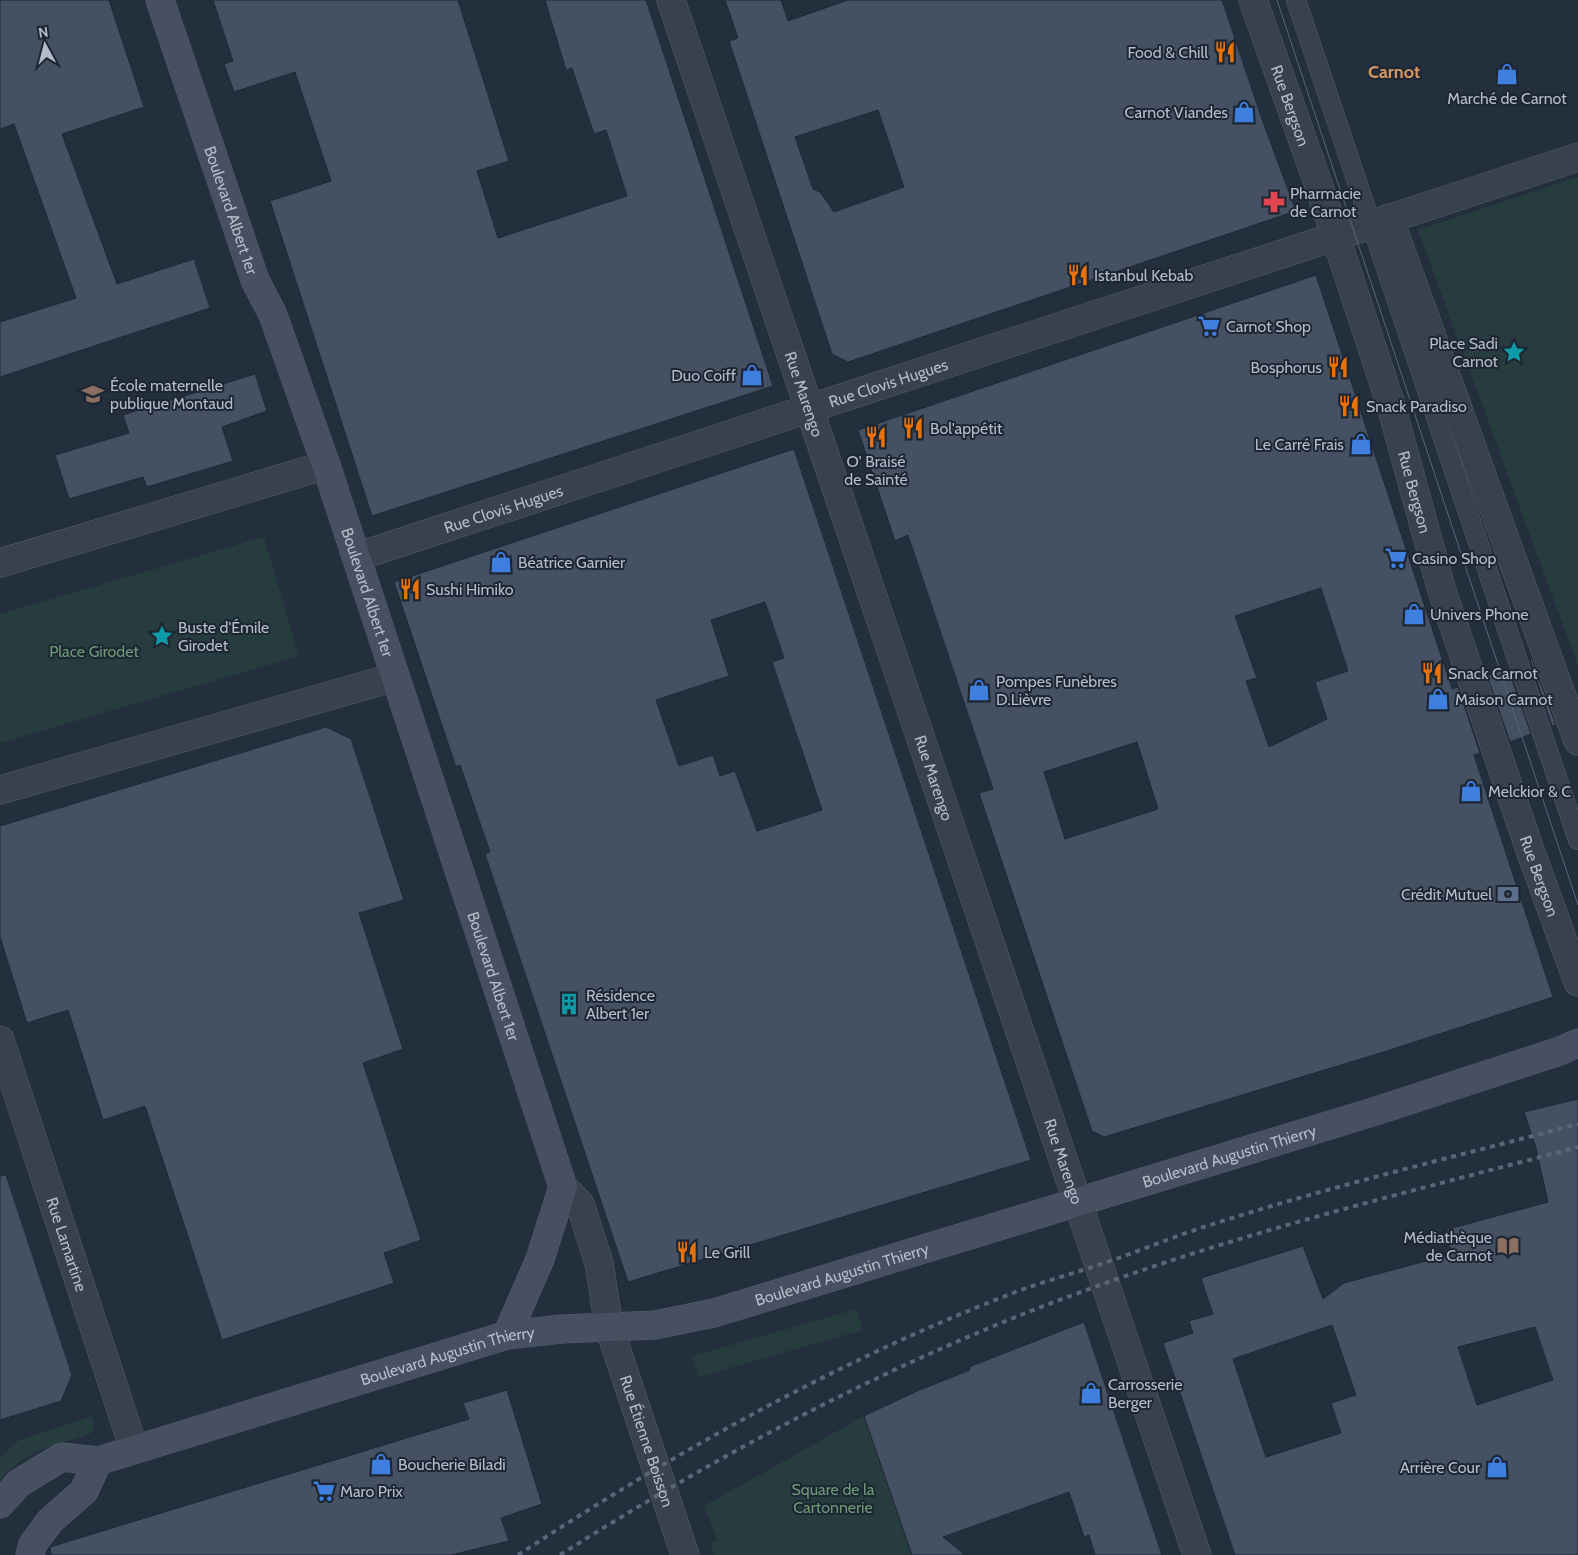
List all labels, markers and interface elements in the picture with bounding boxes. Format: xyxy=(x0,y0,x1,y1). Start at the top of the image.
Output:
north arrow xyxy=(20,20,70,70)
text: N xyxy=(37,23,49,42)
restaurant icon: Food & Chill xyxy=(1212,39,1238,65)
place label: Food & Chill xyxy=(1127,43,1208,62)
district label: Carnot xyxy=(1368,61,1420,83)
shop icon: Marché de Carnot xyxy=(1494,61,1520,87)
street label: Rue Bergson xyxy=(1267,62,1314,149)
place label: Marché de Carnot xyxy=(1447,89,1567,108)
shop icon: Carnot Viandes xyxy=(1231,99,1257,125)
place label: Carnot Viandes xyxy=(1125,103,1228,122)
street label: Boulevard Albert 1er xyxy=(201,143,262,278)
place label: Pharmacie de Carnot xyxy=(1290,184,1361,221)
pharmacy icon: Pharmacie de Carnot xyxy=(1261,189,1287,215)
restaurant icon: Istanbul Kebab xyxy=(1065,262,1091,288)
place label: Istanbul Kebab xyxy=(1094,266,1193,285)
supermarket icon: Carnot Shop xyxy=(1196,313,1222,339)
place label: Carnot Shop xyxy=(1226,317,1311,336)
place label: Place Sadi Carnot xyxy=(1429,334,1499,371)
place icon: Place Sadi Carnot xyxy=(1501,339,1527,365)
street label: Rue Marengo xyxy=(781,349,828,439)
street label: Rue Clovis Hugues xyxy=(826,354,951,411)
restaurant icon: Bosphorus xyxy=(1325,354,1351,380)
place label: Bosphorus xyxy=(1251,358,1322,377)
shop icon: Duo Coiff xyxy=(739,362,765,388)
place label: Duo Coiff xyxy=(671,366,737,385)
place label: École maternelle publique Montaud xyxy=(110,376,233,413)
school or university icon: École maternelle publique Montaud xyxy=(80,381,106,407)
restaurant icon: Snack Paradiso xyxy=(1336,393,1362,419)
place label: Snack Paradiso xyxy=(1366,397,1467,416)
restaurant icon: Bol'appétit xyxy=(900,415,926,441)
place label: Bol'appétit xyxy=(930,419,1003,438)
restaurant icon: O' Braisé de Sainté xyxy=(863,424,889,450)
shop icon: Le Carré Frais xyxy=(1348,431,1374,457)
place label: Le Carré Frais xyxy=(1255,435,1344,454)
street label: Rue Bergson xyxy=(1394,449,1435,535)
place label: O' Braisé de Sainté xyxy=(844,452,908,489)
street label: Rue Clovis Hugues xyxy=(441,480,566,537)
street label: Boulevard Albert 1er xyxy=(338,525,398,660)
supermarket icon: Casino Shop xyxy=(1383,545,1409,571)
shop icon: Béatrice Garnier xyxy=(488,549,514,575)
place label: Casino Shop xyxy=(1412,549,1497,568)
place label: Béatrice Garnier xyxy=(518,553,626,572)
restaurant icon: Sushi Himiko xyxy=(397,576,423,602)
place label: Sushi Himiko xyxy=(426,580,514,599)
shop icon: Univers Phone xyxy=(1401,601,1427,627)
place label: Univers Phone xyxy=(1430,605,1529,624)
place label: Buste d'Émile Girodet xyxy=(178,618,269,655)
place icon: Buste d'Émile Girodet xyxy=(149,623,175,649)
park label: Place Girodet xyxy=(49,642,139,661)
restaurant icon: Snack Carnot xyxy=(1419,660,1445,686)
place label: Snack Carnot xyxy=(1448,664,1538,683)
place label: Pompes Funèbres D.Lièvre xyxy=(996,672,1117,709)
shop icon: Pompes Funèbres D.Lièvre xyxy=(966,677,992,703)
shop icon: Maison Carnot xyxy=(1425,686,1451,712)
place label: Maison Carnot xyxy=(1455,690,1553,709)
street label: Rue Marengo xyxy=(911,732,957,823)
shop icon: Melckior & C xyxy=(1458,778,1484,804)
place label: Melckior & C xyxy=(1488,782,1571,801)
street label: Rue Bergson xyxy=(1516,833,1563,919)
bank icon: Crédit Mutuel xyxy=(1495,881,1521,907)
place label: Crédit Mutuel xyxy=(1401,885,1492,904)
street label: Boulevard Albert 1er xyxy=(464,909,524,1044)
place label: Résidence Albert 1er xyxy=(586,986,655,1023)
building icon: Résidence Albert 1er xyxy=(556,991,582,1017)
street label: Rue Marengo xyxy=(1041,1116,1087,1207)
street label: Boulevard Augustin Thierry xyxy=(1140,1120,1318,1191)
street label: Rue Lamartine xyxy=(43,1195,91,1294)
place label: Médiathèque de Carnot xyxy=(1403,1228,1493,1265)
library icon: Médiathèque de Carnot xyxy=(1495,1233,1521,1259)
restaurant icon: Le Grill xyxy=(674,1239,700,1265)
street label: Boulevard Augustin Thierry xyxy=(753,1239,931,1309)
place label: Le Grill xyxy=(704,1243,751,1262)
street label: Boulevard Augustin Thierry xyxy=(358,1323,536,1389)
street label: Rue Étienne Boisson xyxy=(616,1373,678,1509)
place label: Carrosserie Berger xyxy=(1108,1375,1182,1412)
shop icon: Carrosserie Berger xyxy=(1078,1380,1104,1406)
shop icon: Boucherie Biladi xyxy=(368,1451,394,1477)
shop icon: Arrière Cour xyxy=(1484,1454,1510,1480)
place label: Boucherie Biladi xyxy=(398,1455,506,1474)
place label: Arrière Cour xyxy=(1400,1458,1481,1477)
supermarket icon: Maro Prix xyxy=(311,1478,337,1504)
park label: Square de la Cartonnerie xyxy=(791,1480,875,1517)
place label: Maro Prix xyxy=(340,1482,403,1501)

